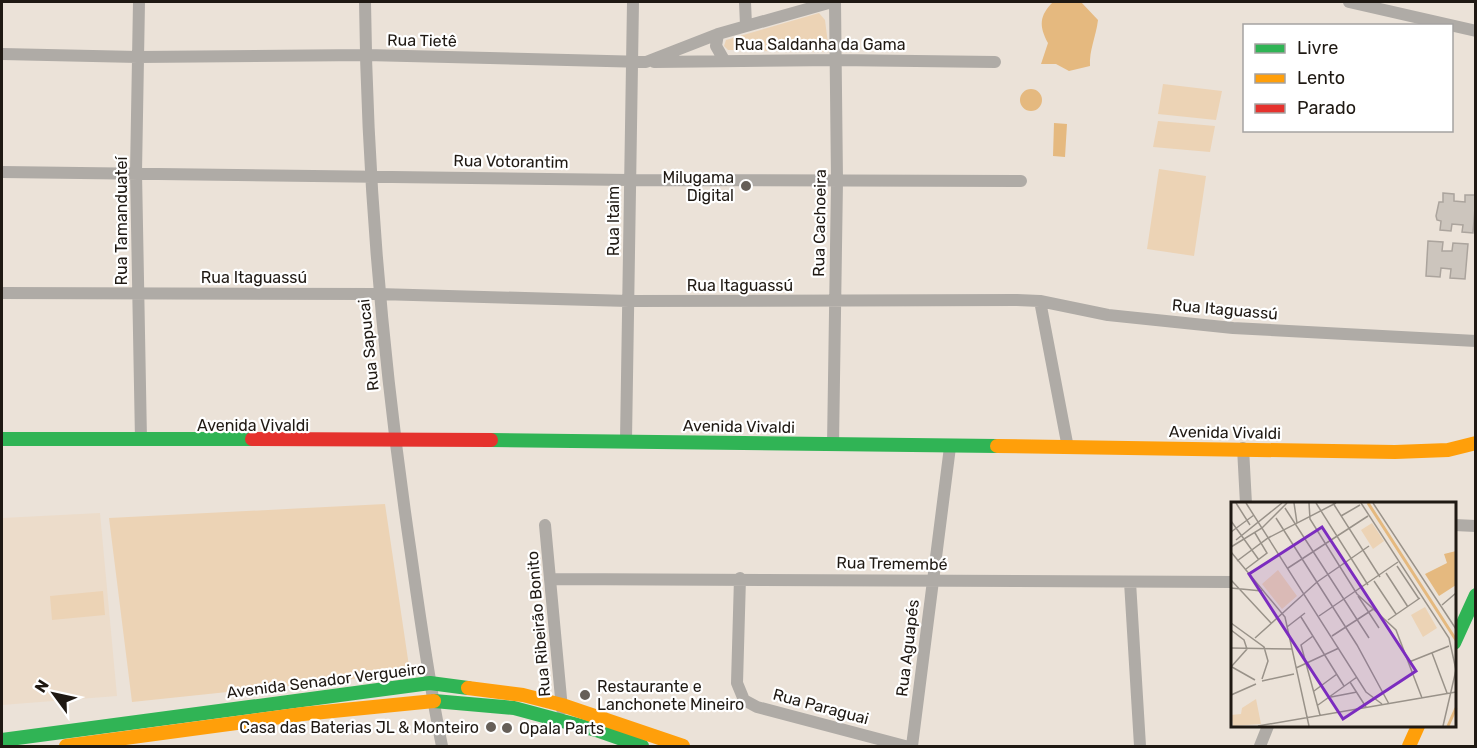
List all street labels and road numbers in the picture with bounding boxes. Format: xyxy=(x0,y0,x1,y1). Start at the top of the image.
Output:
street label: Rua Tietê xyxy=(387,30,457,51)
street label: Rua Saldanha da Gama xyxy=(734,35,906,54)
street label: Rua Votorantim xyxy=(453,151,569,172)
street label: Rua Tamanduateí xyxy=(112,155,131,285)
street label: Rua Cachoeira xyxy=(809,169,830,277)
street label: Rua Itaim xyxy=(604,186,623,256)
street label: Rua Itaguassú xyxy=(201,268,307,287)
street label: Rua Itaguassú xyxy=(687,276,793,295)
street label: Rua Itaguassú xyxy=(1171,295,1279,324)
street label: Rua Sapucai xyxy=(354,298,383,392)
street label: Avenida Vivaldi xyxy=(197,416,309,435)
street label: Avenida Vivaldi xyxy=(683,416,795,437)
street label: Avenida Vivaldi xyxy=(1169,422,1281,443)
street label: Rua Ribeirão Bonito xyxy=(523,550,554,698)
street label: Rua Tremembé xyxy=(836,553,948,574)
street label: Rua Aguapés xyxy=(892,598,923,698)
street label: Avenida Senador Vergueiro xyxy=(225,659,427,702)
street label: Rua Paraguai xyxy=(771,685,871,728)

